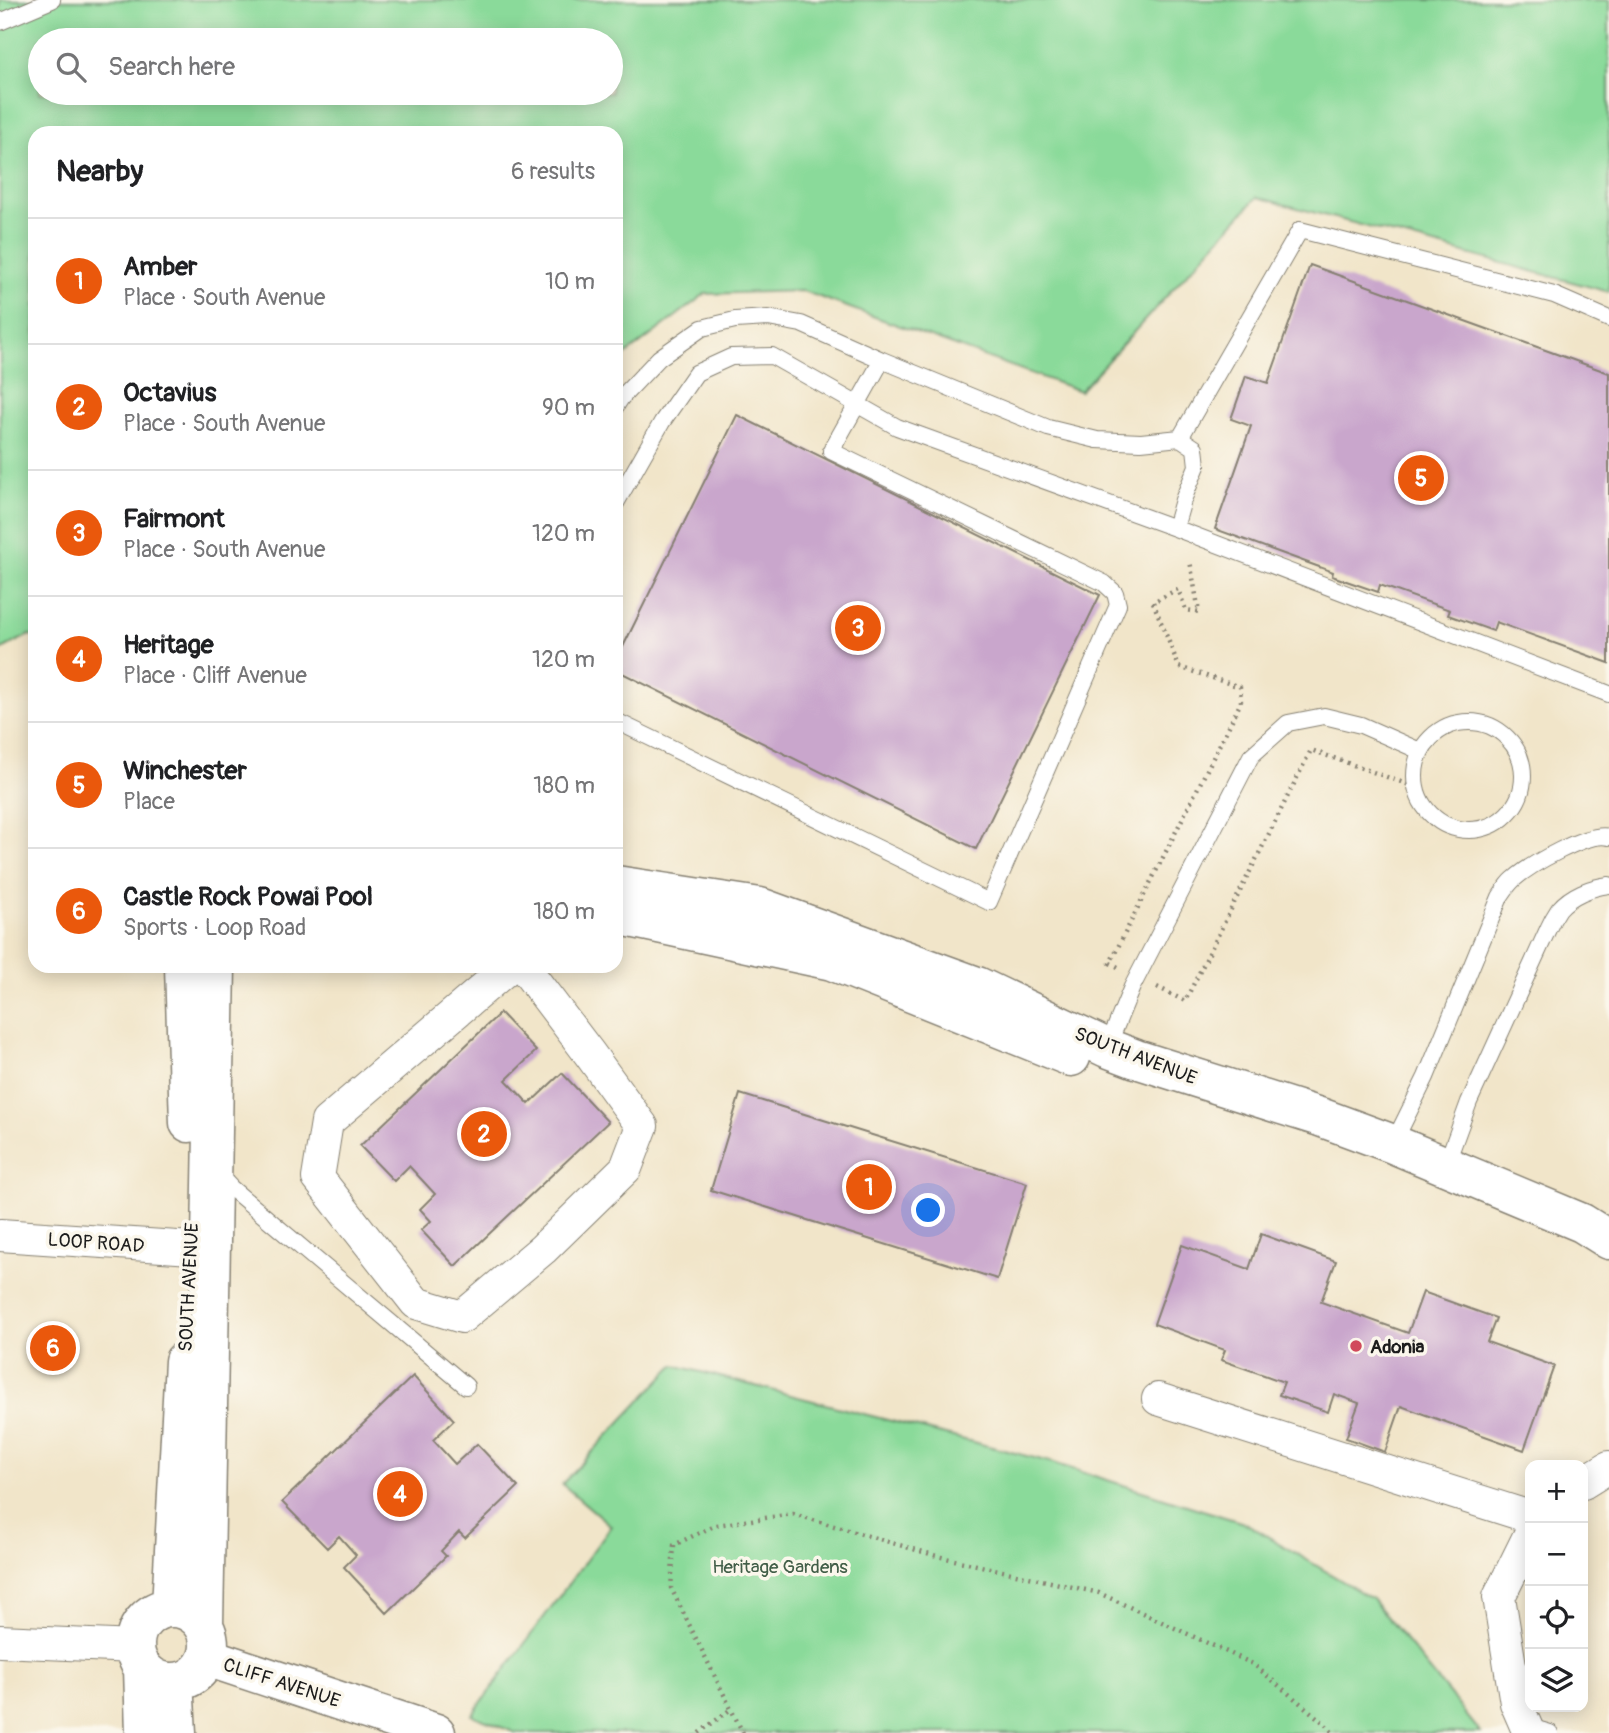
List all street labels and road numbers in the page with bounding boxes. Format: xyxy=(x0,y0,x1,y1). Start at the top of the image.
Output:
street label: SOUTH AVENUE xyxy=(1071,1022,1200,1090)
street label: SOUTH AVENUE xyxy=(174,1222,204,1352)
street label: LOOP ROAD xyxy=(47,1228,145,1258)
street label: CLIFF AVENUE xyxy=(220,1653,343,1713)

